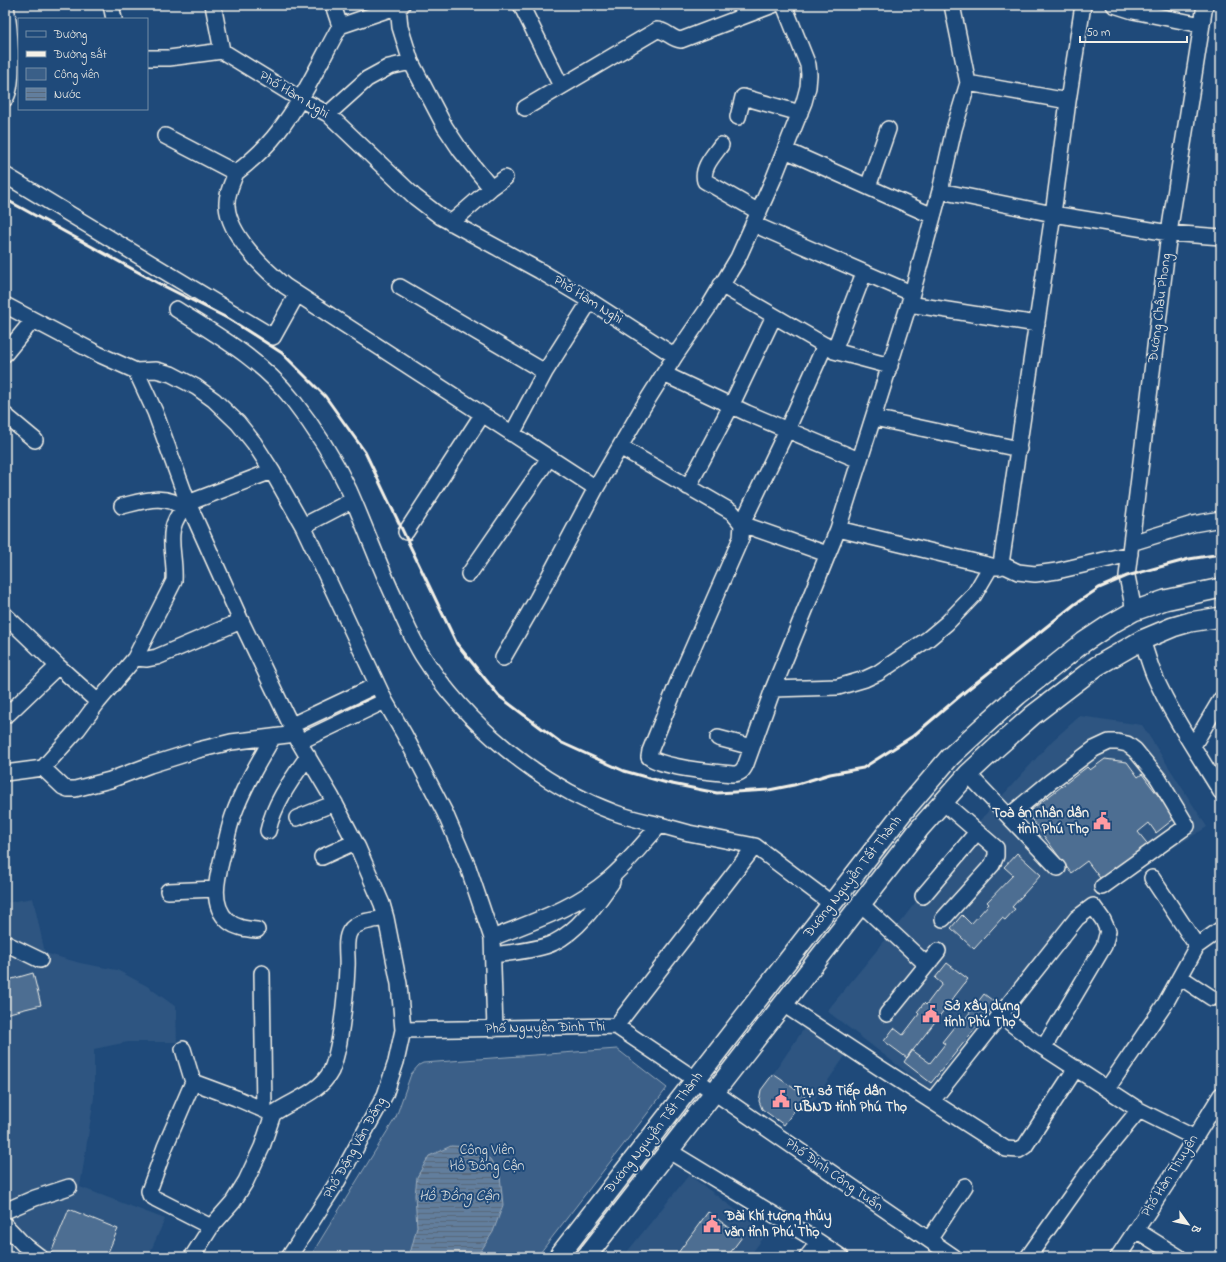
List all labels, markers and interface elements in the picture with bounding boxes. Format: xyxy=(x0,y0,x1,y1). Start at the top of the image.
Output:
legend xyxy=(18,18,148,110)
scale bar xyxy=(1080,18,1187,44)
text: 50 m xyxy=(1086,24,1110,42)
text: Đường xyxy=(53,26,87,45)
text: Đường sắt xyxy=(53,46,107,65)
text: Công viên xyxy=(54,66,99,85)
street label: Phố Hàm Nghi xyxy=(254,66,333,125)
text: Nước xyxy=(54,86,81,104)
street label: Đường Châu Phong xyxy=(1143,252,1178,365)
street label: Phố Hàm Nghi xyxy=(549,270,627,331)
place label: Toà án nhân dân tỉnh Phú Thọ xyxy=(992,803,1089,840)
street label: Đường Nguyễn Tất Thành xyxy=(798,811,908,944)
public building icon: Toà án nhân dân tỉnh Phú Thọ xyxy=(1092,811,1112,831)
place label: Sở Xây dựng tỉnh Phú Thọ xyxy=(943,996,1020,1033)
public building icon: Sở Xây dựng tỉnh Phú Thọ xyxy=(921,1004,941,1024)
street label: Phố Nguyễn Đình Thi xyxy=(485,1016,605,1041)
street label: Đường Nguyễn Tất Thành xyxy=(599,1067,709,1200)
place label: Trụ sở Tiếp dân UBND tỉnh Phú Thọ xyxy=(794,1081,907,1118)
public building icon: Trụ sở Tiếp dân UBND tỉnh Phú Thọ xyxy=(771,1089,791,1109)
street label: Phố Đặng Văn Đăng xyxy=(318,1093,393,1203)
street label: Phố Hàn Thuyên xyxy=(1136,1130,1205,1222)
street label: Phố Đinh Công Tuấn xyxy=(780,1133,888,1218)
park label: Công Viên Hồ Đồng Cận xyxy=(450,1140,525,1178)
water label: Hồ Đồng Cận xyxy=(419,1185,500,1208)
north arrow xyxy=(1168,1204,1208,1244)
place label: Đài Khí tượng thủy văn tỉnh Phú Thọ xyxy=(724,1206,832,1243)
public building icon: Đài Khí tượng thủy văn tỉnh Phú Thọ xyxy=(702,1214,722,1234)
text: B xyxy=(1186,1221,1205,1237)

